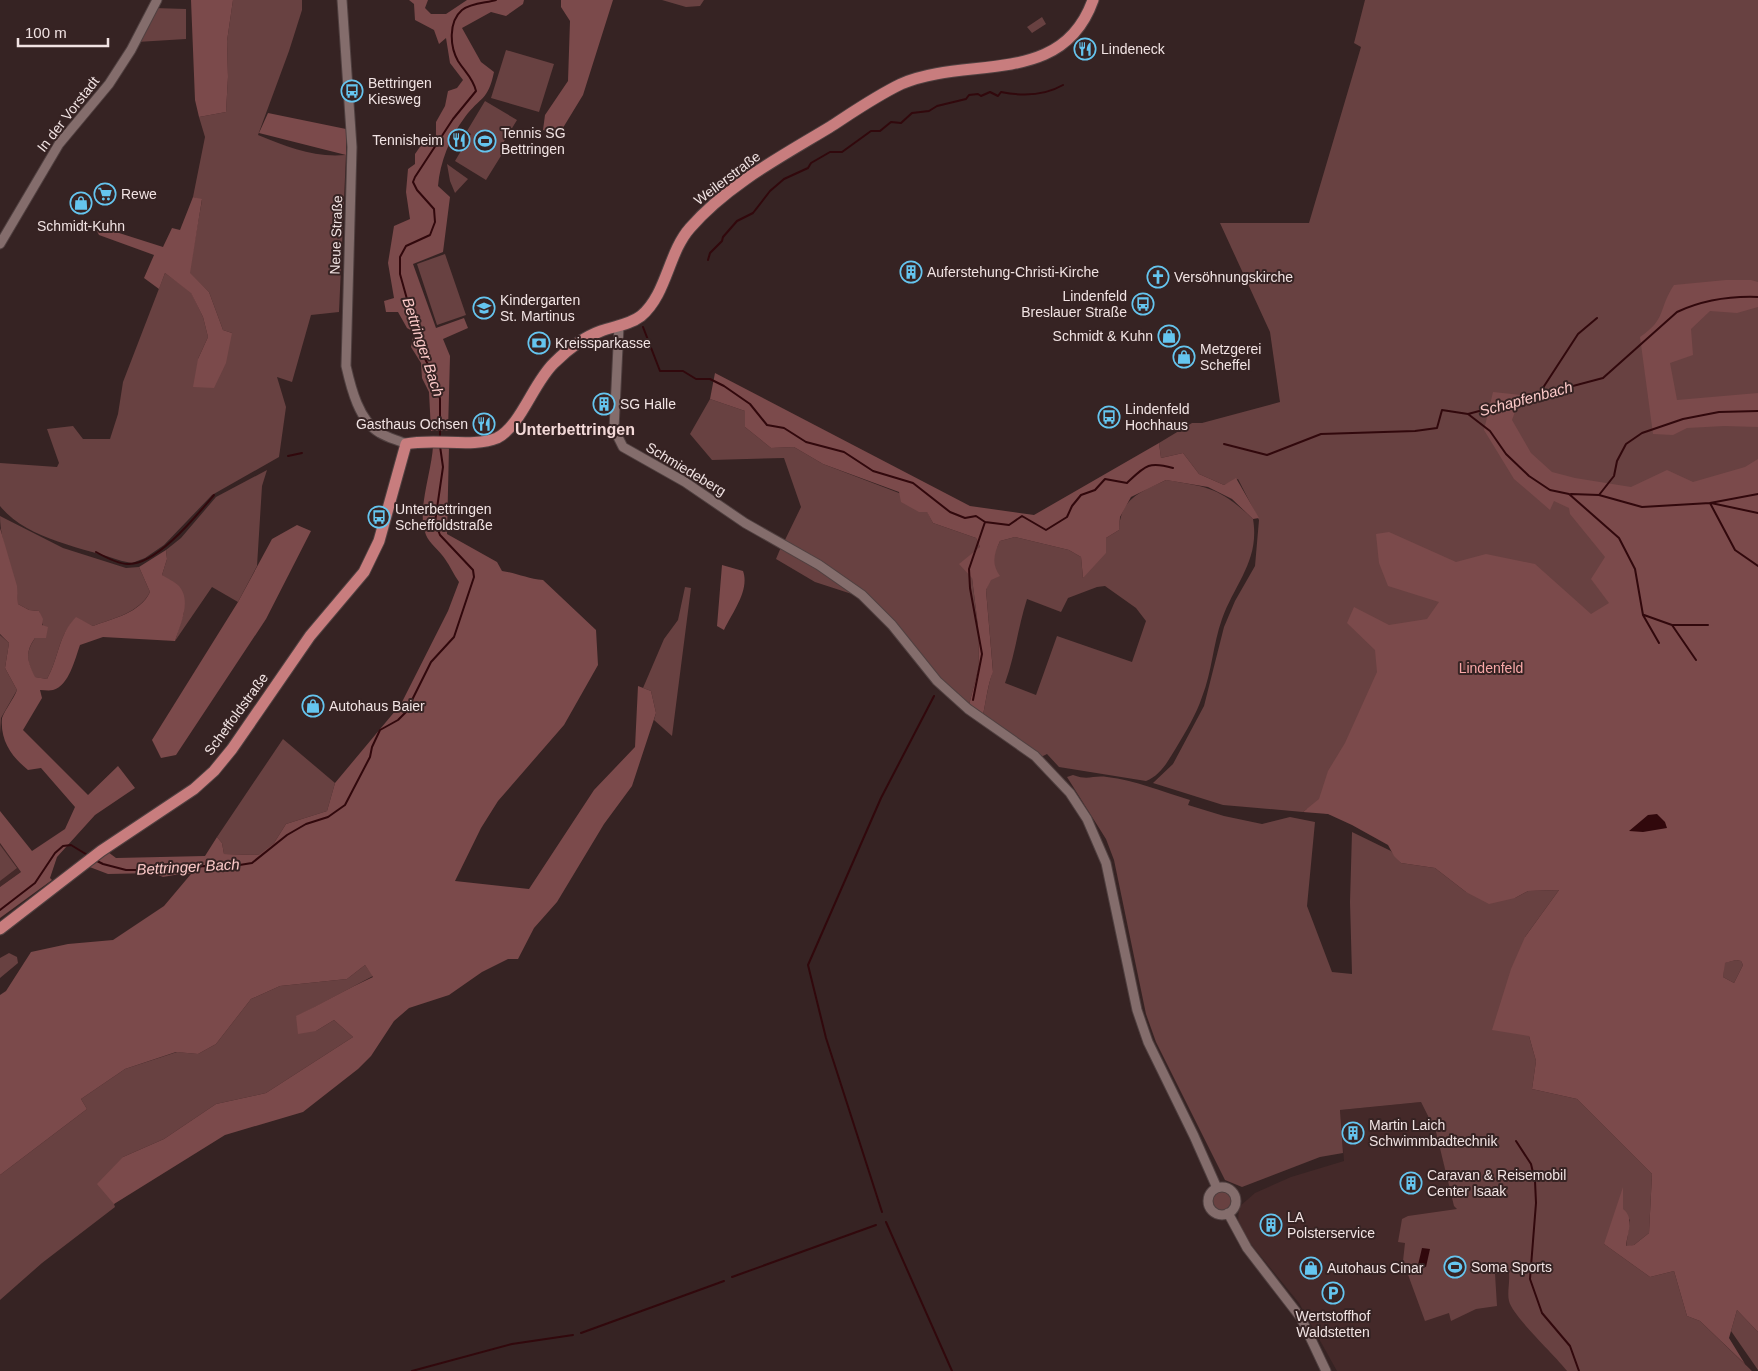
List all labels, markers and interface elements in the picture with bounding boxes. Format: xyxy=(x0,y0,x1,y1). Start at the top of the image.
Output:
scale bar xyxy=(18,15,108,47)
text: 100 m xyxy=(25,24,67,41)
restaurant icon: Lindeneck xyxy=(1073,37,1097,61)
place label: Lindeneck xyxy=(1101,41,1166,57)
street label: In der Vorstadt xyxy=(34,73,102,155)
place label: Bettringen Kiesweg xyxy=(368,75,432,107)
bus stop icon: Bettringen Kiesweg xyxy=(340,79,364,103)
place label: Tennis SG Bettringen xyxy=(501,125,566,157)
restaurant icon: Tennisheim xyxy=(447,128,471,152)
sports icon: Tennis SG Bettringen xyxy=(473,129,497,153)
place label: Tennisheim xyxy=(372,132,443,148)
street label: Weilerstraße xyxy=(691,148,764,208)
supermarket icon: Rewe xyxy=(93,182,117,206)
place label: Rewe xyxy=(121,186,157,202)
shop icon: Schmidt-Kuhn xyxy=(69,191,93,215)
street label: Neue Straße xyxy=(327,195,345,275)
place label: Schmidt-Kuhn xyxy=(37,218,125,234)
building icon: Auferstehung-Christi-Kirche xyxy=(899,260,923,284)
place label: Auferstehung-Christi-Kirche xyxy=(927,264,1099,280)
church icon: Versöhnungskirche xyxy=(1146,265,1170,289)
place label: Versöhnungskirche xyxy=(1174,269,1293,285)
place label: Lindenfeld Breslauer Straße xyxy=(1021,288,1127,320)
place label: Kindergarten St. Martinus xyxy=(500,292,580,324)
bus stop icon: Lindenfeld Breslauer Straße xyxy=(1131,292,1155,316)
water label: Bettringer Bach xyxy=(399,295,448,399)
school or university icon: Kindergarten St. Martinus xyxy=(472,296,496,320)
shop icon: Schmidt & Kuhn xyxy=(1157,324,1181,348)
place label: Schmidt & Kuhn xyxy=(1053,328,1153,344)
bank icon: Kreissparkasse xyxy=(527,331,551,355)
place label: Kreissparkasse xyxy=(555,335,651,351)
place label: Metzgerei Scheffel xyxy=(1200,341,1261,373)
shop icon: Metzgerei Scheffel xyxy=(1172,345,1196,369)
water label: Schapfenbach xyxy=(1477,378,1574,419)
building icon: SG Halle xyxy=(592,392,616,416)
place label: SG Halle xyxy=(620,396,676,412)
place label: Lindenfeld Hochhaus xyxy=(1125,401,1190,433)
bus stop icon: Lindenfeld Hochhaus xyxy=(1097,405,1121,429)
restaurant icon: Gasthaus Ochsen xyxy=(472,412,496,436)
place label: Gasthaus Ochsen xyxy=(356,416,468,432)
district label: Unterbettringen xyxy=(515,421,635,438)
street label: Schmiedeberg xyxy=(643,439,729,499)
place label: Unterbettringen Scheffoldstraße xyxy=(395,501,493,533)
bus stop icon: Unterbettringen Scheffoldstraße xyxy=(367,505,391,529)
park label: Lindenfeld xyxy=(1459,660,1523,676)
street label: Scheffoldstraße xyxy=(201,670,271,758)
shop icon: Autohaus Baier xyxy=(301,694,325,718)
place label: Autohaus Baier xyxy=(329,698,425,714)
water label: Bettringer Bach xyxy=(136,855,240,878)
place label: Martin Laich Schwimmbadtechnik xyxy=(1369,1117,1498,1149)
building icon: Martin Laich Schwimmbadtechnik xyxy=(1341,1121,1365,1145)
place label: Caravan & Reisemobil Center Isaak xyxy=(1427,1167,1566,1199)
building icon: Caravan & Reisemobil Center Isaak xyxy=(1399,1171,1423,1195)
place label: LA Polsterservice xyxy=(1287,1209,1375,1241)
building icon: LA Polsterservice xyxy=(1259,1213,1283,1237)
sports icon: Soma Sports xyxy=(1443,1255,1467,1279)
shop icon: Autohaus Cinar xyxy=(1299,1256,1323,1280)
place label: Soma Sports xyxy=(1471,1259,1552,1275)
place label: Autohaus Cinar xyxy=(1327,1260,1424,1276)
parking icon: Wertstoffhof Waldstetten xyxy=(1321,1281,1345,1305)
place label: Wertstoffhof Waldstetten xyxy=(1296,1308,1371,1340)

